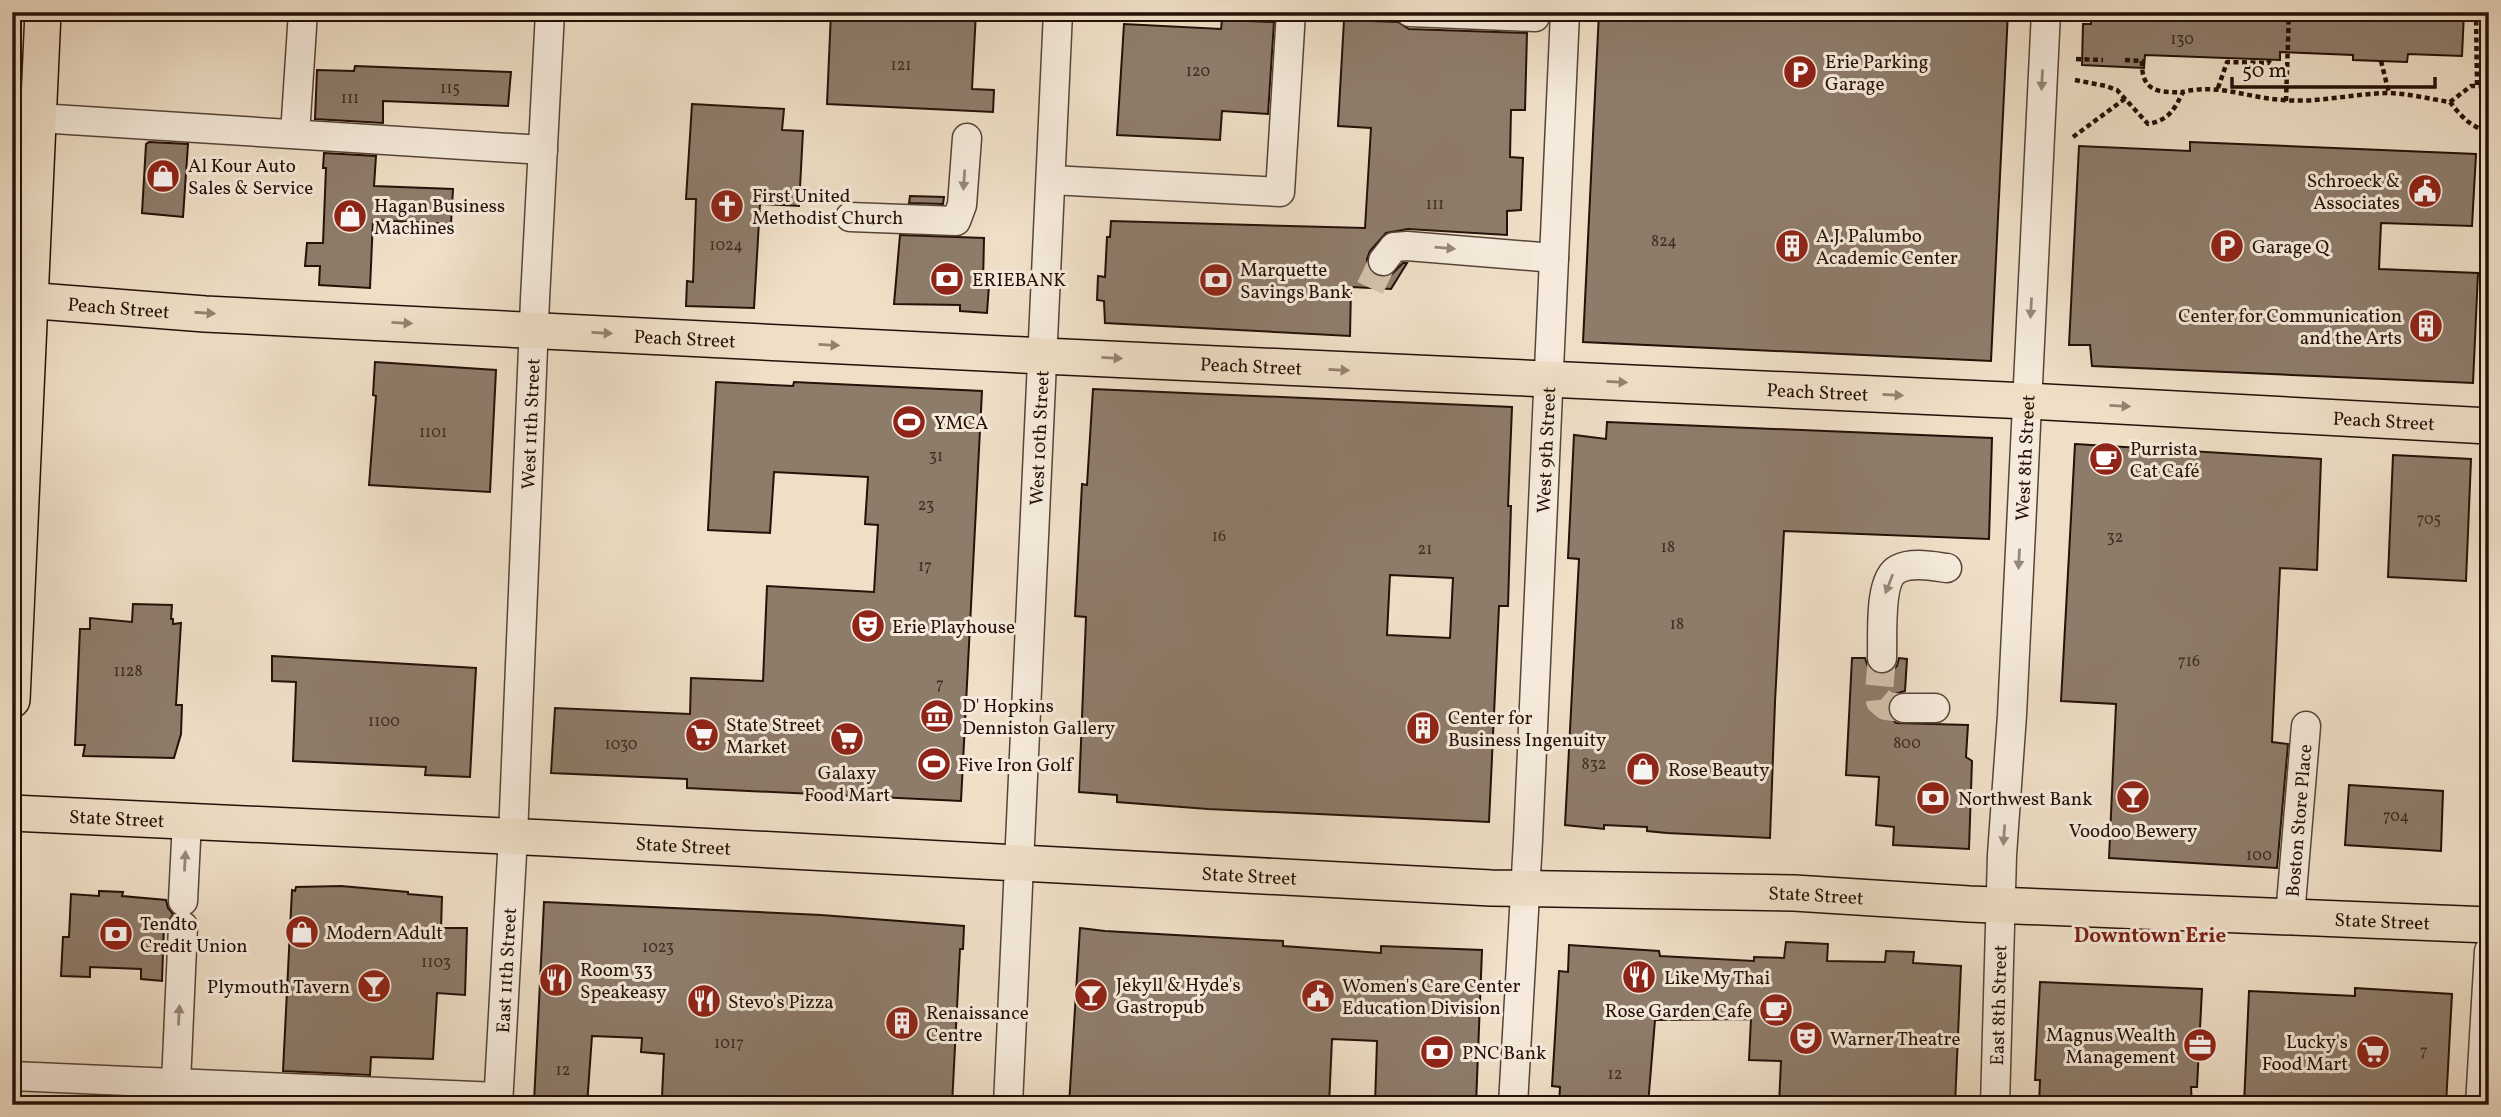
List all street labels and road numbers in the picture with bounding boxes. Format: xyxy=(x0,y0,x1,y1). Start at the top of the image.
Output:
street label: Peach Street xyxy=(67,292,171,326)
street label: Peach Street xyxy=(633,325,737,356)
street label: Peach Street xyxy=(1199,352,1303,383)
street label: West 11th Street xyxy=(516,357,548,490)
street label: West 10th Street xyxy=(1024,369,1057,506)
street label: Peach Street xyxy=(1766,378,1869,409)
street label: West 9th Street xyxy=(1532,386,1563,514)
street label: West 8th Street xyxy=(2010,394,2042,522)
street label: Peach Street xyxy=(2332,407,2436,438)
street label: Boston Store Place xyxy=(2281,743,2319,898)
street label: State Street xyxy=(68,805,165,835)
street label: State Street xyxy=(635,832,732,863)
street label: State Street xyxy=(1201,862,1298,893)
street label: State Street xyxy=(1768,882,1865,912)
street label: East 11th Street xyxy=(491,906,524,1034)
street label: State Street xyxy=(2334,908,2431,938)
street label: East 8th Street xyxy=(1985,944,2014,1066)

